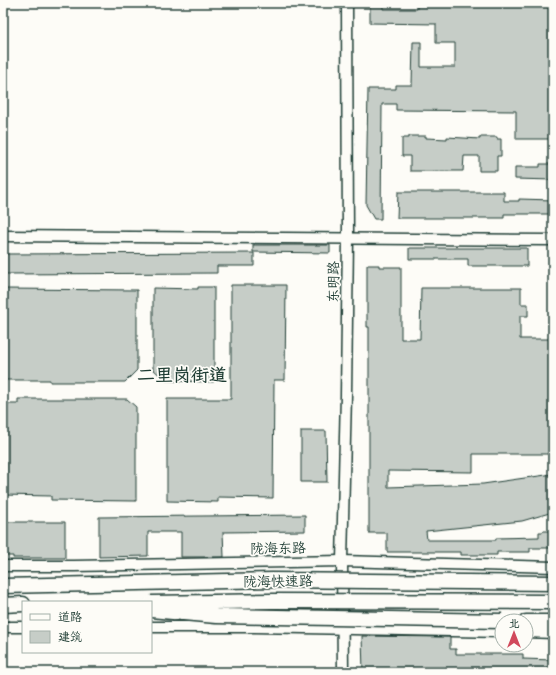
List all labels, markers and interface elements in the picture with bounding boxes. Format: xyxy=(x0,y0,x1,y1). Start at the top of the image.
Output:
street label: 东明路 xyxy=(325,261,342,303)
district label: 二里岗街道 xyxy=(137,364,227,386)
street label: 陇海东路 xyxy=(250,540,306,557)
street label: 陇海快速路 xyxy=(243,572,313,591)
legend xyxy=(22,601,152,653)
text: 道路 xyxy=(58,609,82,625)
north arrow xyxy=(494,613,534,653)
text: 北 xyxy=(509,616,520,630)
text: 建筑 xyxy=(58,629,82,645)

